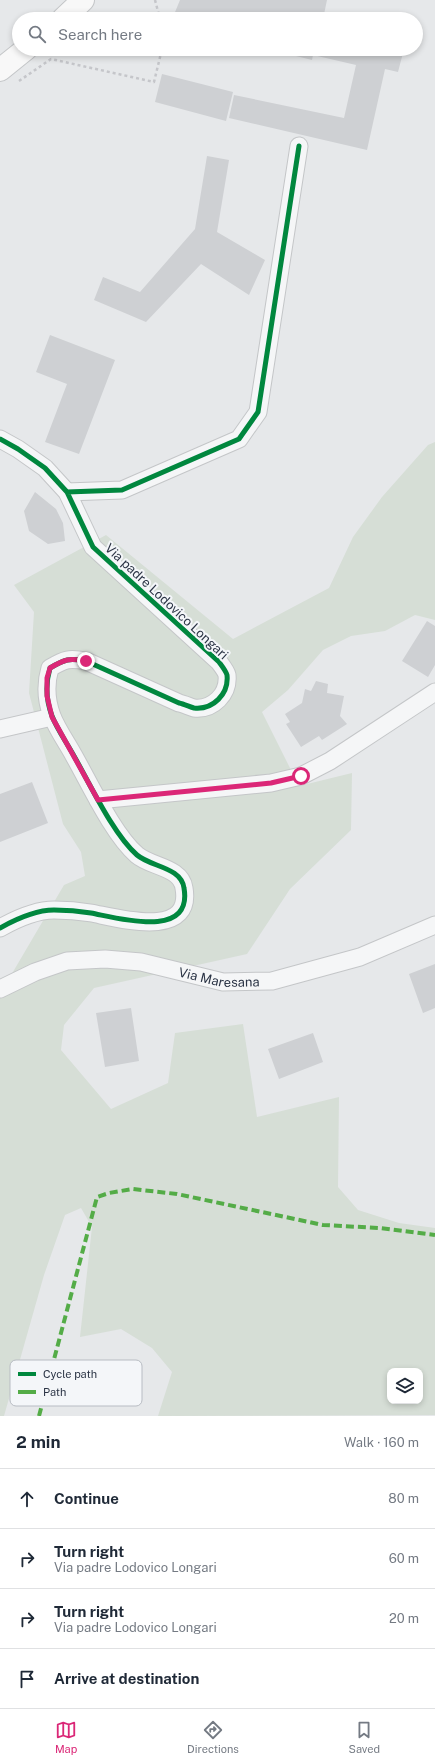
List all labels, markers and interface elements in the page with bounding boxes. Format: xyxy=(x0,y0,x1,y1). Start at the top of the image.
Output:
search box xyxy=(12,12,423,56)
icon: search xyxy=(26,23,48,45)
text: Search here xyxy=(58,26,142,43)
street label: Via padre Lodovico Longari xyxy=(102,540,231,662)
route end xyxy=(77,652,95,670)
route start xyxy=(292,767,310,785)
street label: Via Maresana xyxy=(177,964,260,990)
legend xyxy=(10,1360,142,1406)
text: Cycle path xyxy=(43,1368,97,1380)
map controls xyxy=(387,1368,423,1404)
button: layers xyxy=(387,1368,423,1404)
text: Path xyxy=(43,1386,66,1398)
text: 2 min xyxy=(16,1432,61,1452)
text: Walk · 160 m xyxy=(344,1435,419,1450)
icon: ahead xyxy=(16,1488,38,1510)
text: Continue xyxy=(54,1490,119,1507)
text: 80 m xyxy=(388,1491,419,1506)
text: Turn right xyxy=(54,1543,124,1560)
icon: right xyxy=(16,1548,38,1570)
text: 60 m xyxy=(389,1551,419,1566)
text: Via padre Lodovico Longari xyxy=(54,1560,217,1575)
text: Turn right xyxy=(54,1603,124,1620)
icon: right xyxy=(16,1608,38,1630)
text: 20 m xyxy=(389,1611,419,1626)
text: Via padre Lodovico Longari xyxy=(54,1620,217,1635)
icon: arrive xyxy=(16,1668,38,1690)
text: Arrive at destination xyxy=(54,1670,199,1687)
tab: Map xyxy=(55,1719,77,1755)
tab: Directions xyxy=(187,1719,239,1755)
tab: Saved xyxy=(349,1719,380,1755)

